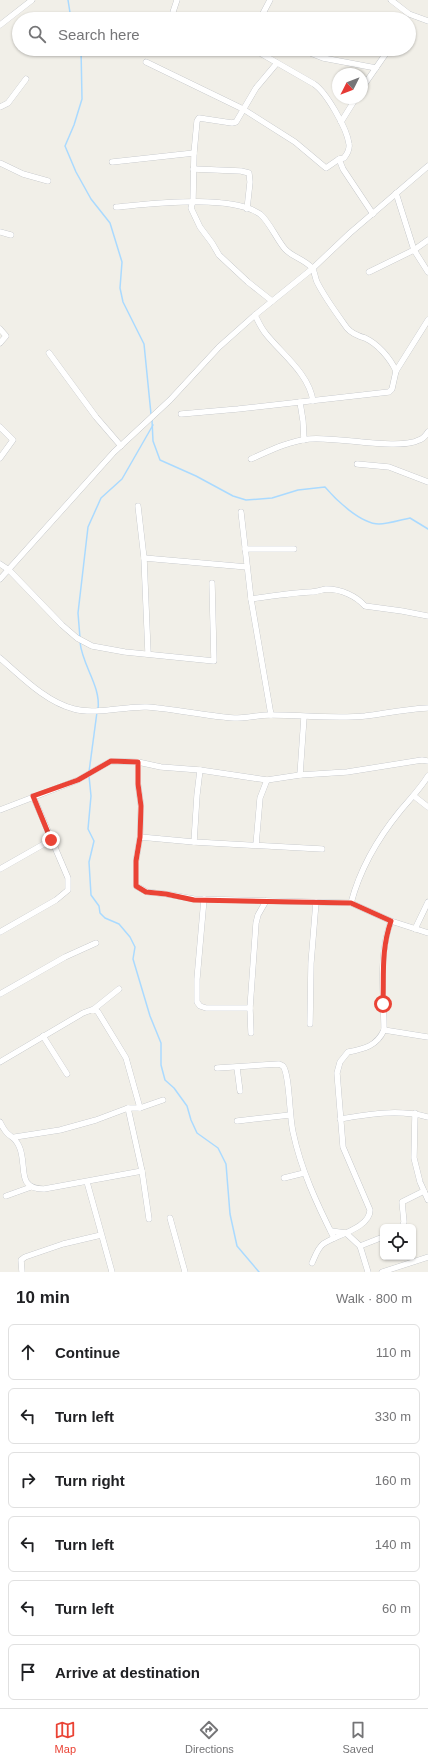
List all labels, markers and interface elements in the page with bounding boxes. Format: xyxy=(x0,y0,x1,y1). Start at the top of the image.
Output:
search box xyxy=(12,12,416,56)
icon: search xyxy=(26,23,48,45)
text: Search here xyxy=(58,26,140,43)
north arrow xyxy=(332,68,368,104)
route end xyxy=(42,831,60,849)
route start xyxy=(374,995,392,1013)
map controls xyxy=(380,1224,416,1260)
button: locate xyxy=(380,1224,416,1260)
text: 10 min xyxy=(16,1288,70,1307)
text: Walk · 800 m xyxy=(336,1291,412,1306)
icon: ahead xyxy=(17,1341,39,1363)
text: Continue xyxy=(55,1344,120,1361)
text: 110 m xyxy=(376,1345,411,1360)
icon: left xyxy=(17,1405,39,1427)
text: Turn left xyxy=(55,1408,114,1425)
text: 330 m xyxy=(375,1409,411,1424)
icon: right xyxy=(17,1469,39,1491)
text: Turn right xyxy=(55,1472,125,1489)
text: 160 m xyxy=(375,1473,411,1488)
icon: left xyxy=(17,1533,39,1555)
text: Turn left xyxy=(55,1536,114,1553)
text: 140 m xyxy=(375,1537,411,1552)
icon: left xyxy=(17,1597,39,1619)
text: Turn left xyxy=(55,1600,114,1617)
text: 60 m xyxy=(382,1601,411,1616)
icon: arrive xyxy=(17,1661,39,1683)
text: Arrive at destination xyxy=(55,1664,200,1681)
tab: Map xyxy=(54,1719,76,1755)
tab: Directions xyxy=(185,1719,234,1755)
tab: Saved xyxy=(342,1719,374,1755)

